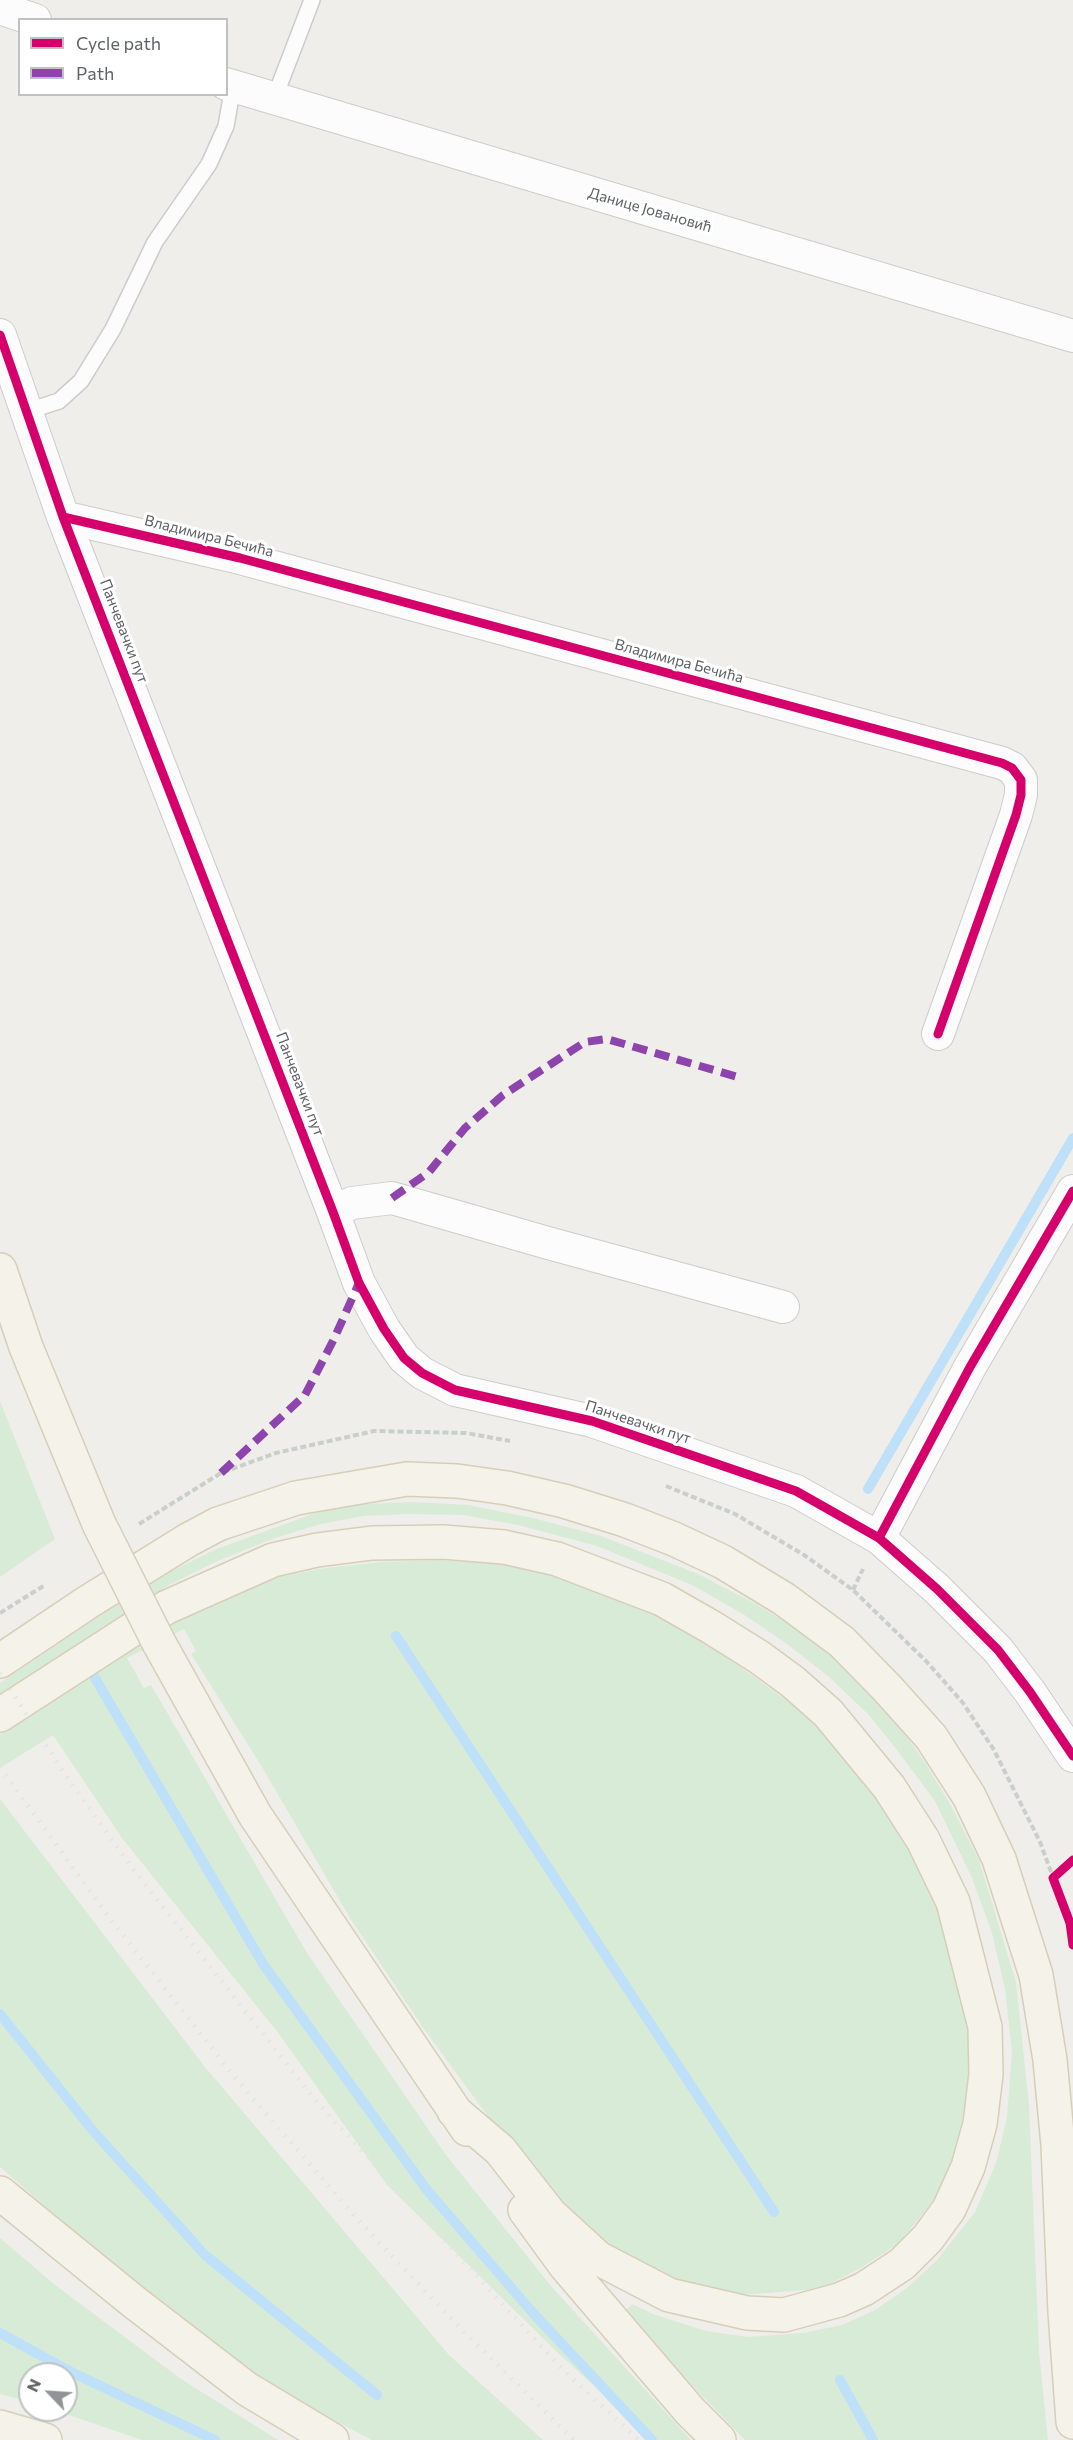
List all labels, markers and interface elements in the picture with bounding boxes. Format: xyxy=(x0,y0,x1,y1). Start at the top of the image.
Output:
legend xyxy=(18,18,228,96)
text: Cycle path xyxy=(76,32,161,54)
text: Path xyxy=(76,62,114,84)
street label: Данице Јовановић xyxy=(586,184,714,236)
street label: Владимира Бечића xyxy=(143,511,275,561)
street label: Панчевачки пут xyxy=(96,576,152,686)
street label: Владимира Бечића xyxy=(613,635,745,687)
street label: Панчевачки пут xyxy=(272,1029,328,1139)
street label: Панчевачки пут xyxy=(583,1396,693,1448)
north arrow xyxy=(18,2362,78,2422)
text: N xyxy=(22,2376,44,2394)

